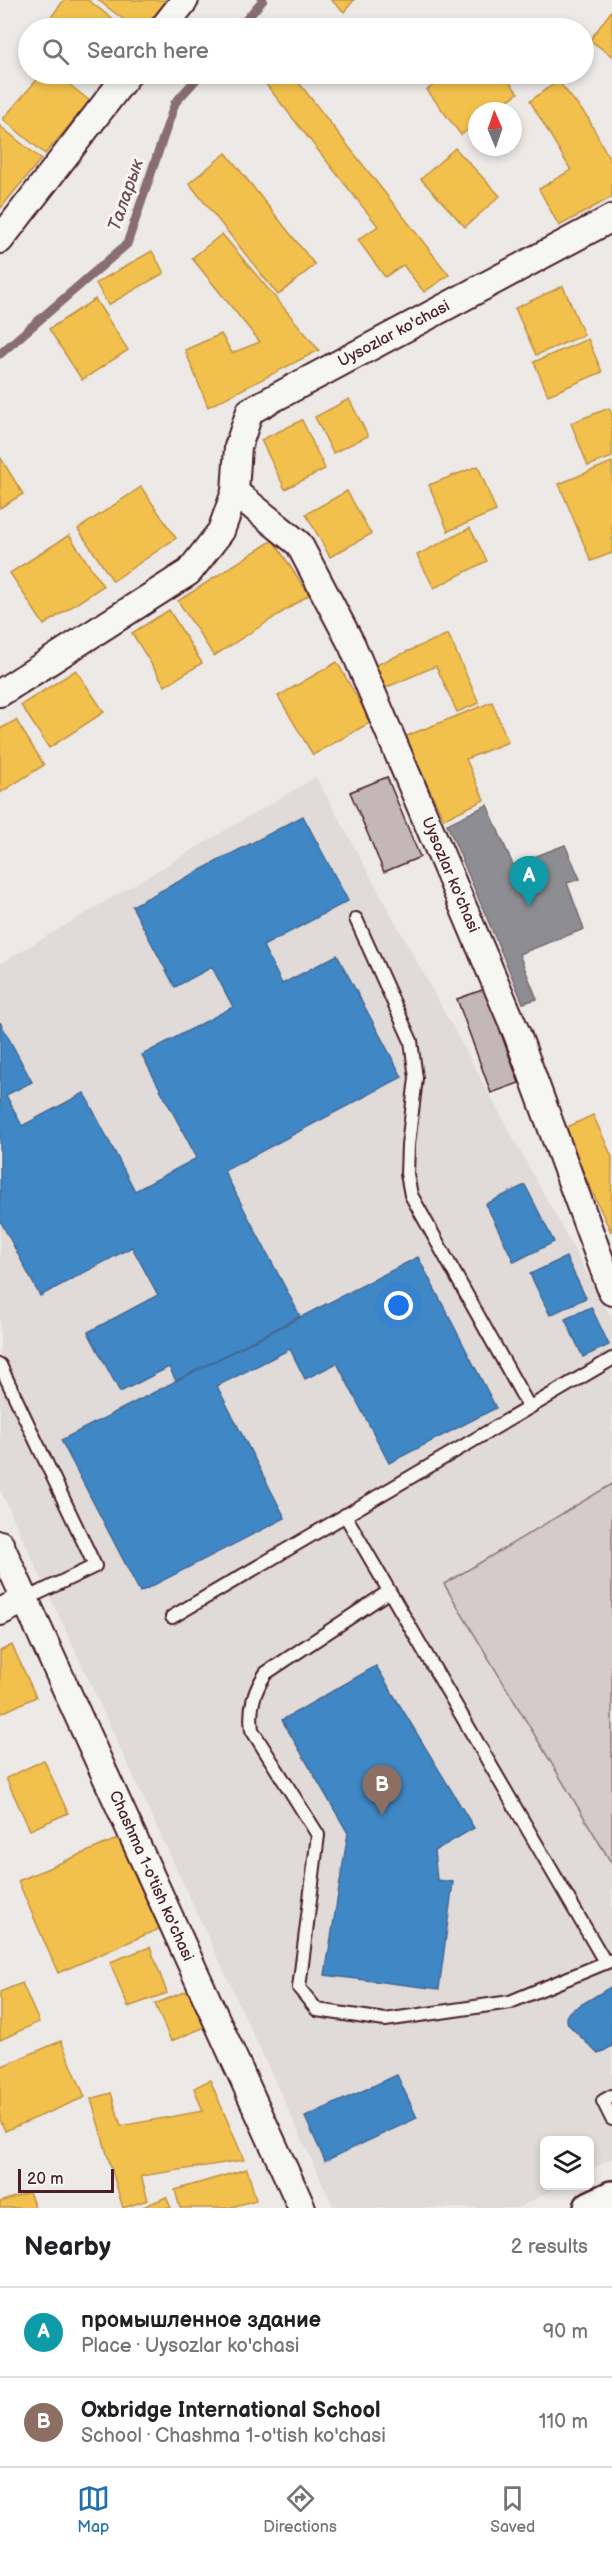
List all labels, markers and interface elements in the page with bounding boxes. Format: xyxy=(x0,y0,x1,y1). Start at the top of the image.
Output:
search box xyxy=(18,18,594,84)
icon: search xyxy=(39,35,72,68)
text: Search here xyxy=(87,38,209,65)
north arrow xyxy=(468,102,522,156)
water label: Таларык xyxy=(104,156,148,234)
street label: Uysozlar ko'chasi xyxy=(335,297,453,371)
street label: Uysozlar ko'chasi xyxy=(417,814,483,936)
pin: A xyxy=(510,856,548,906)
your location xyxy=(384,1291,413,1320)
pin: B xyxy=(362,1766,401,1815)
street label: Chashma 1-o'tish ko'chasi xyxy=(105,1788,197,1964)
map controls xyxy=(540,2136,594,2190)
button: layers xyxy=(540,2136,594,2190)
scale bar xyxy=(18,2166,114,2194)
text: 20 m xyxy=(27,2170,63,2189)
text: Nearby xyxy=(24,2232,111,2263)
text: 2 results xyxy=(511,2235,588,2259)
text: промышленное здание xyxy=(81,2307,321,2334)
text: A xyxy=(37,2320,50,2344)
text: 90 m xyxy=(543,2320,588,2344)
text: Place · Uysozlar ko'chasi xyxy=(81,2334,299,2358)
text: Oxbridge International School xyxy=(81,2397,381,2424)
text: B xyxy=(36,2410,51,2434)
text: 110 m xyxy=(539,2410,588,2434)
text: School · Chashma 1-o'tish ko'chasi xyxy=(81,2424,386,2448)
tab: Map xyxy=(77,2482,110,2537)
tab: Directions xyxy=(263,2482,337,2537)
tab: Saved xyxy=(490,2482,535,2537)

